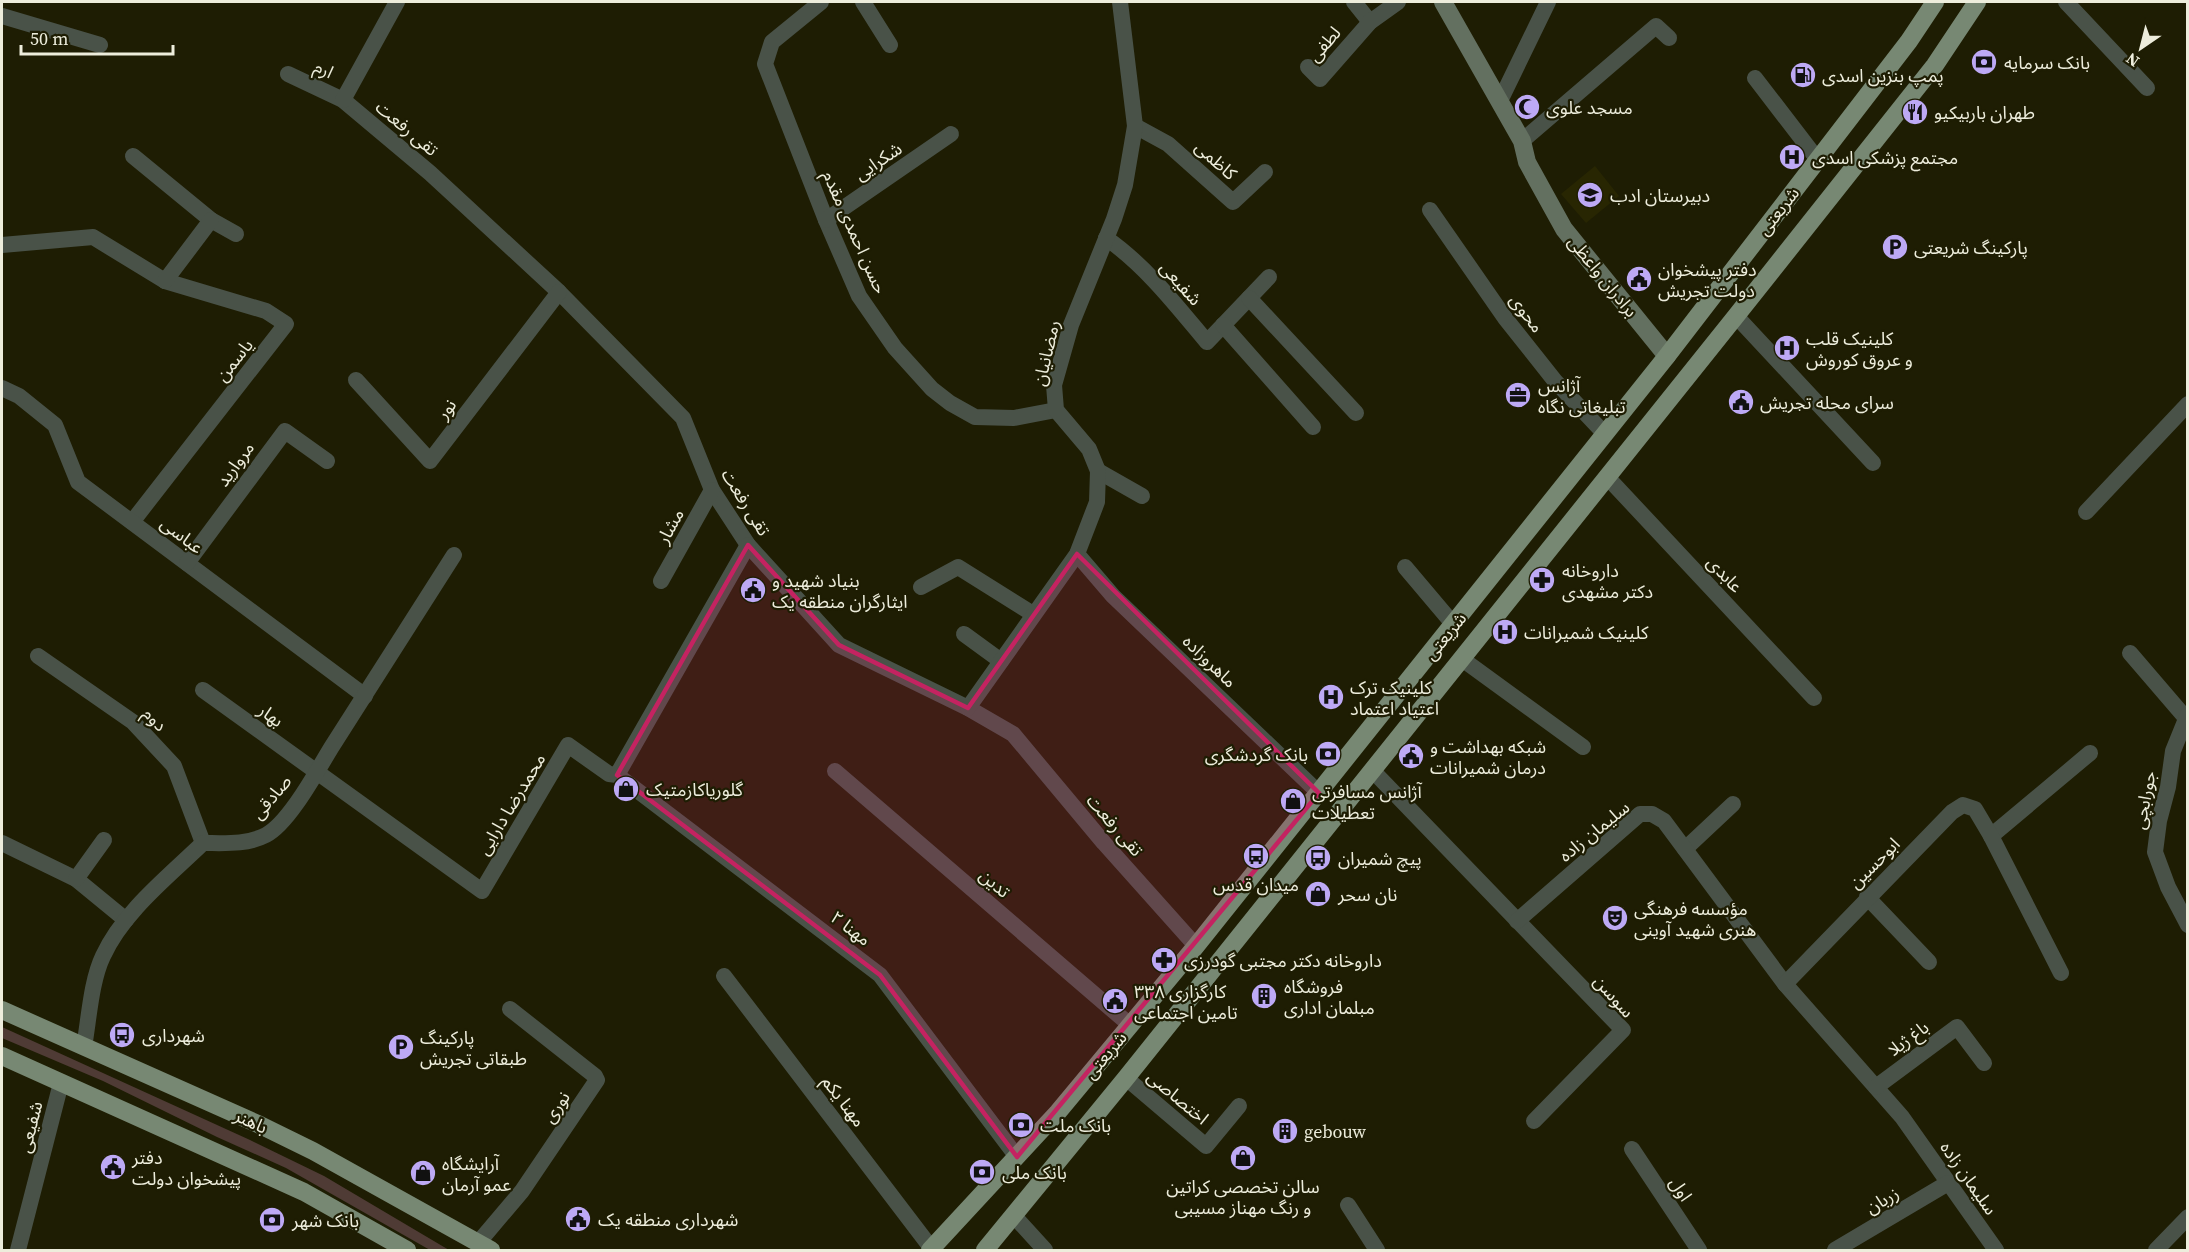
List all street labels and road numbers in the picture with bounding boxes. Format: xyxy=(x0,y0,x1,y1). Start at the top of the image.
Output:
street label: لطفی xyxy=(1302,21,1346,67)
street label: ارم xyxy=(309,54,338,86)
street label: تقی رفعت xyxy=(370,94,444,162)
street label: کاظمی xyxy=(1190,134,1243,186)
street label: شکرایی xyxy=(849,136,907,186)
street label: حسن احمدی مقدم xyxy=(815,166,893,298)
street label: شریعتی xyxy=(1751,181,1805,241)
street label: برادران واعظی xyxy=(1562,230,1644,322)
street label: شفیعی xyxy=(1154,255,1208,311)
street label: محوی xyxy=(1504,288,1550,338)
street label: رمضانیان xyxy=(1026,318,1066,388)
street label: یاسمن xyxy=(209,333,259,387)
street label: نور xyxy=(429,394,462,425)
street label: مروارید xyxy=(210,436,260,492)
street label: تقی رفعت xyxy=(716,464,776,540)
street label: مشار xyxy=(650,504,690,549)
street label: عباسی xyxy=(155,511,209,559)
street label: عابدی xyxy=(1701,550,1749,598)
street label: شریعتی xyxy=(1418,607,1472,665)
street label: ماهروزاده xyxy=(1177,629,1243,693)
street label: بهار xyxy=(252,697,289,733)
street label: دوم xyxy=(136,701,173,738)
street label: محمدرضا دارایی xyxy=(471,748,551,860)
street label: صادقی xyxy=(245,769,297,825)
street label: جورابچی xyxy=(2126,769,2162,831)
street label: تقی رفعت xyxy=(1081,789,1149,861)
street label: سلیمان زاده xyxy=(1553,795,1635,867)
street label: ابوحسین xyxy=(1843,832,1905,894)
street label: تدین xyxy=(974,863,1016,903)
street label: مهنا ۲ xyxy=(826,905,876,951)
street label: سوسن xyxy=(1588,969,1640,1023)
street label: باغ ژیلا xyxy=(1882,1014,1935,1063)
street label: شریعتی xyxy=(1078,1026,1132,1084)
street label: اختصاصی xyxy=(1142,1064,1214,1130)
street label: مهنا یکم xyxy=(816,1070,872,1133)
street label: نوری xyxy=(536,1086,576,1128)
street label: شفیعی xyxy=(12,1099,48,1155)
street label: باهنر xyxy=(230,1102,272,1139)
street label: سلیمان زاده xyxy=(1934,1136,2004,1220)
street label: اول xyxy=(1664,1172,1698,1206)
street label: زربان xyxy=(1861,1180,1903,1220)

